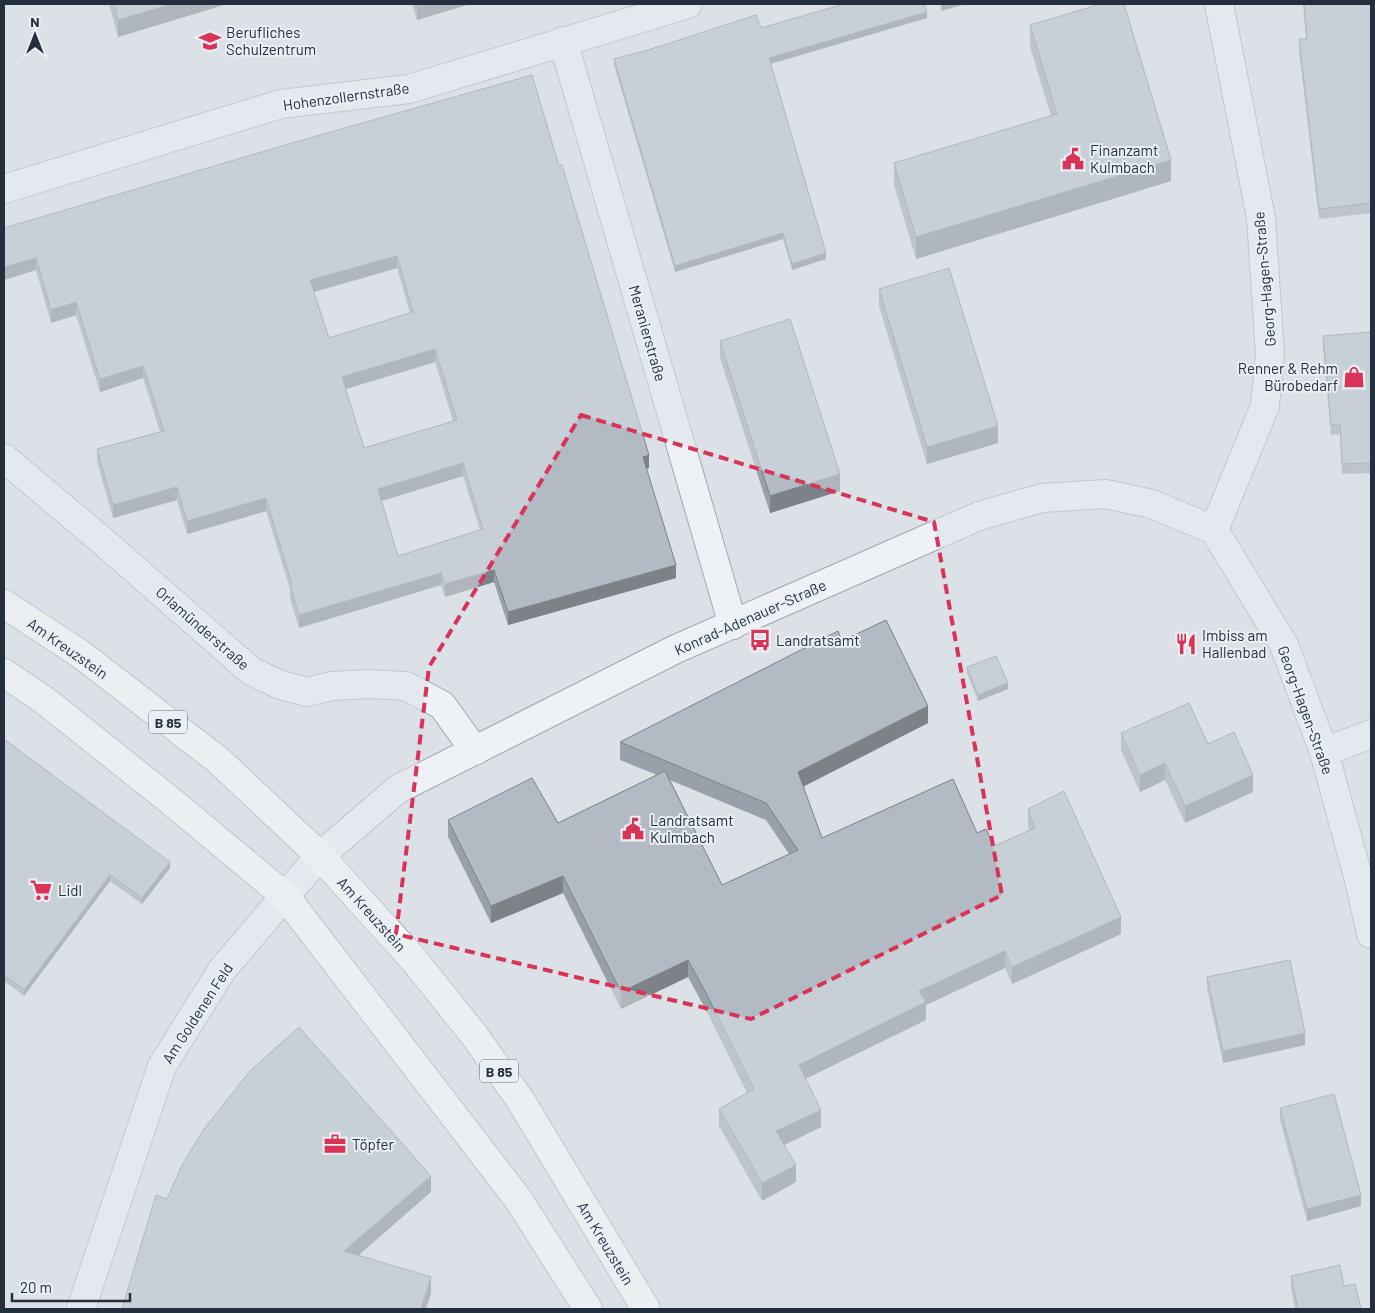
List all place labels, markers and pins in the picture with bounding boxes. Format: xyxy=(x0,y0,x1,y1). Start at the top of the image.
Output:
place label: Berufliches Schulzentrum xyxy=(226,23,316,58)
school or university icon: Berufliches Schulzentrum xyxy=(197,28,223,54)
place label: Finanzamt Kulmbach xyxy=(1090,141,1158,176)
public building icon: Finanzamt Kulmbach xyxy=(1060,146,1086,172)
place label: Renner & Rehm Bürobedarf xyxy=(1238,359,1338,394)
shop icon: Renner & Rehm Bürobedarf xyxy=(1341,364,1367,390)
place label: Imbiss am Hallenbad xyxy=(1202,626,1268,661)
bus stop icon: Landratsamt xyxy=(747,627,773,653)
place label: Landratsamt xyxy=(776,631,860,649)
restaurant icon: Imbiss am Hallenbad xyxy=(1173,631,1199,657)
place label: Landratsamt Kulmbach xyxy=(650,811,734,846)
public building icon: Landratsamt Kulmbach xyxy=(620,816,646,842)
supermarket icon: Lidl xyxy=(28,877,54,903)
place label: Lidl xyxy=(58,881,82,899)
office icon: Töpfer xyxy=(322,1131,348,1157)
place label: Töpfer xyxy=(352,1135,394,1153)

